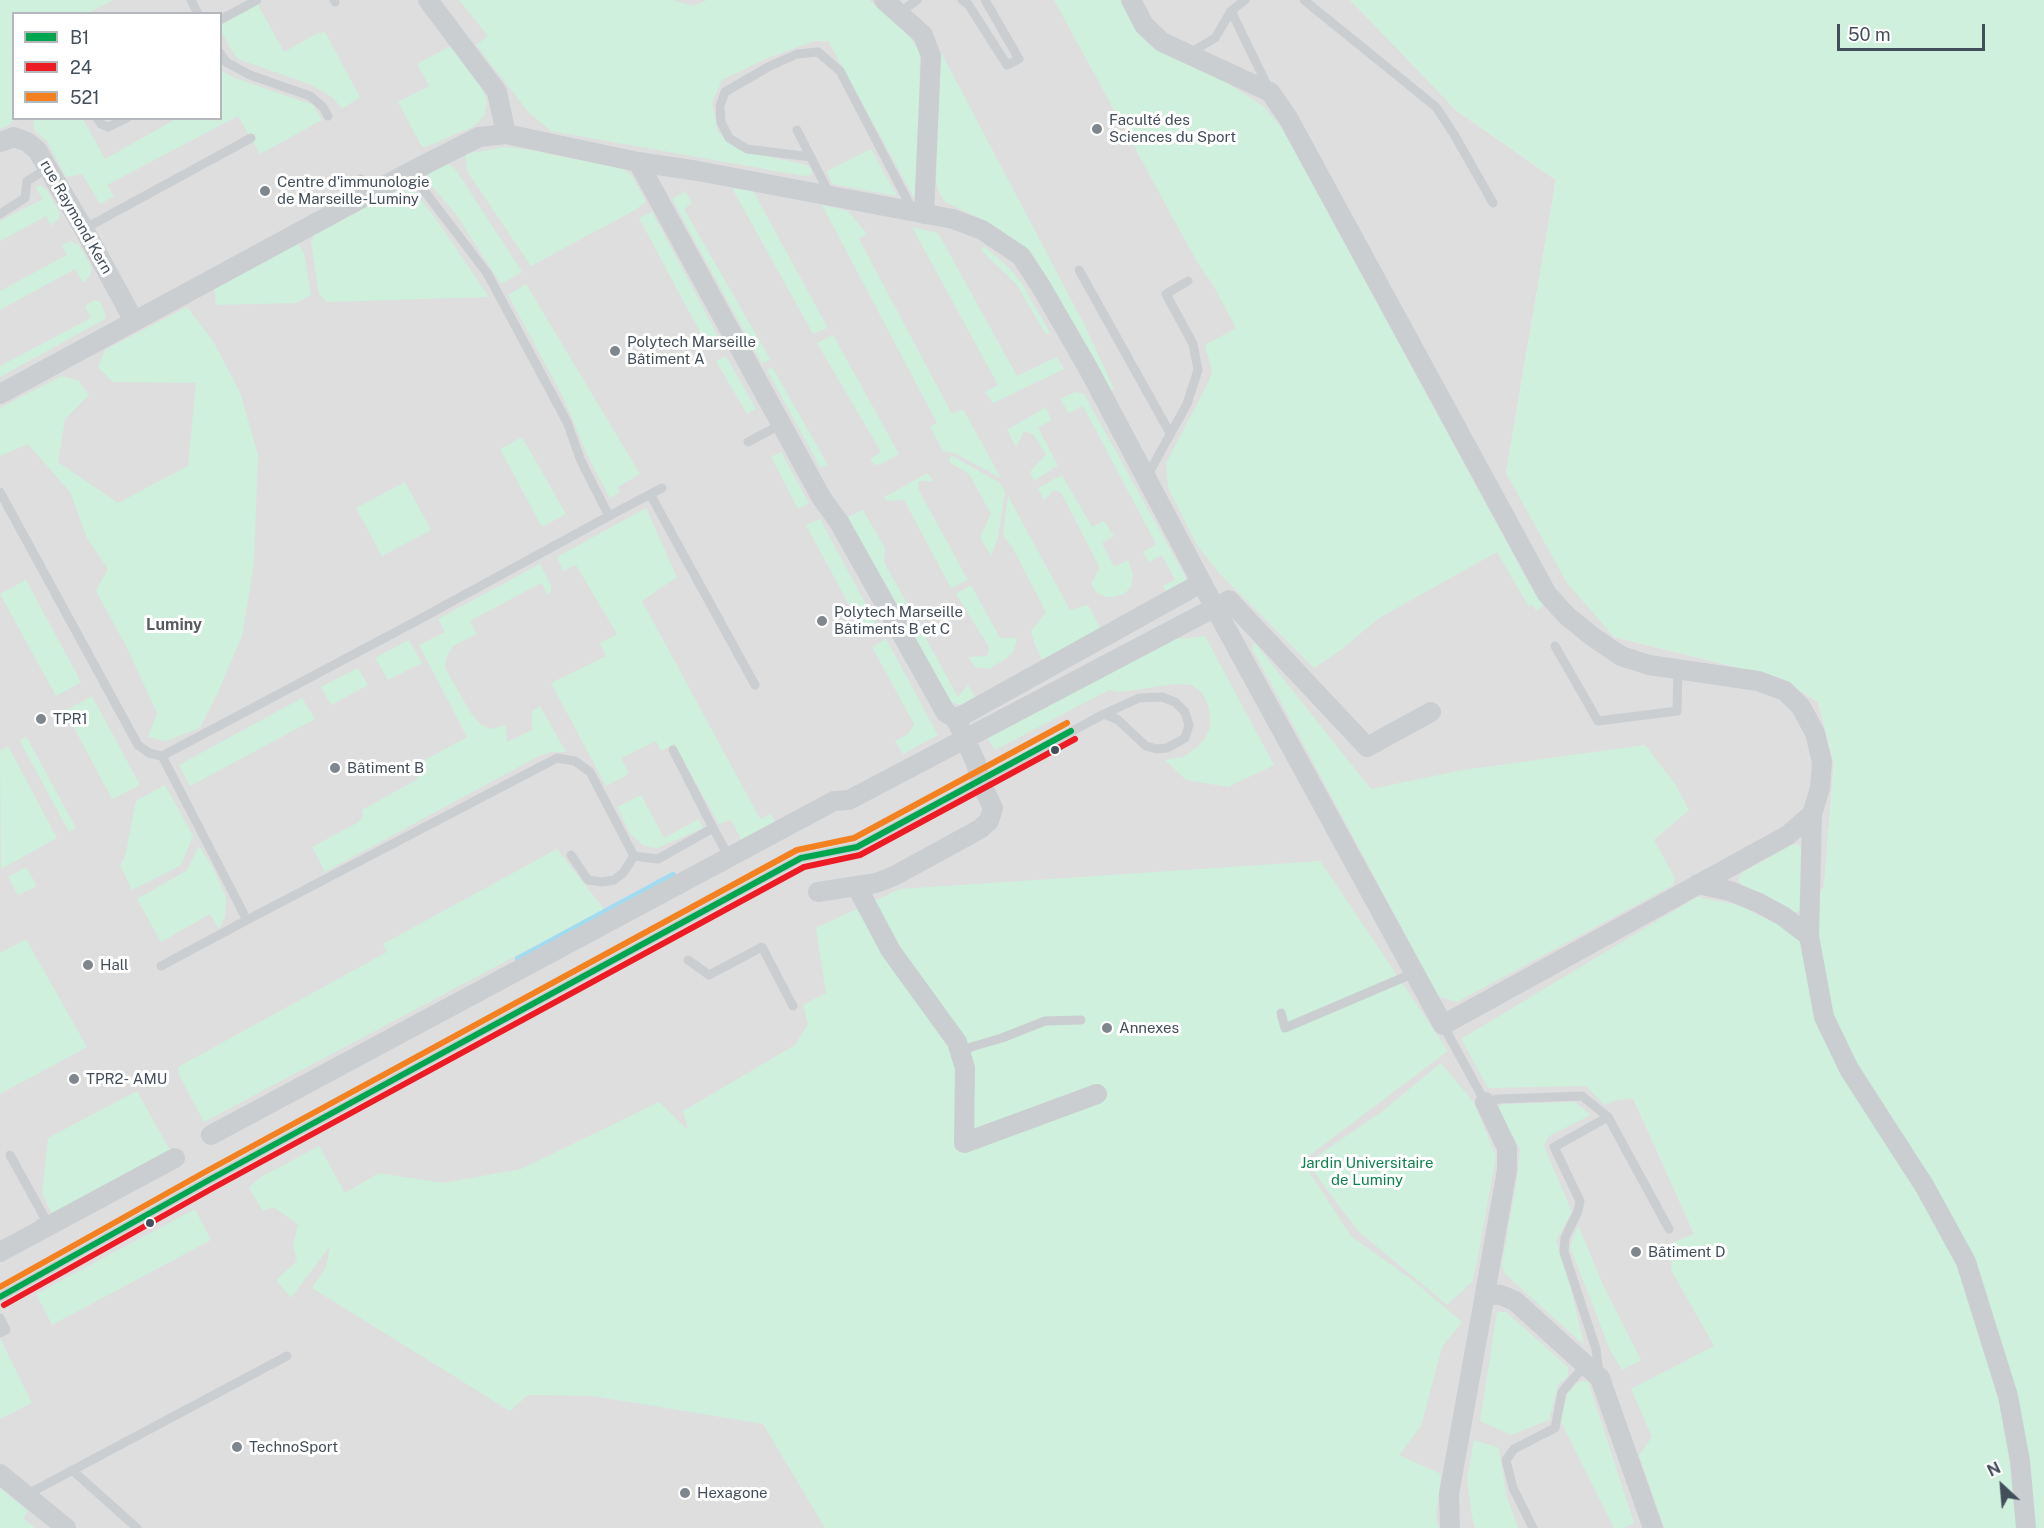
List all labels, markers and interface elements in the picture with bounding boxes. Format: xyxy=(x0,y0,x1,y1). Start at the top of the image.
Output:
legend xyxy=(12,12,222,120)
scale bar xyxy=(1840,12,1988,50)
text: 50 m xyxy=(1848,24,1891,45)
text: B1 xyxy=(70,27,89,48)
text: 24 xyxy=(70,57,92,78)
text: 521 xyxy=(70,87,100,108)
place label: Faculté des Sciences du Sport xyxy=(1109,111,1236,146)
marker: Faculté des Sciences du Sport xyxy=(1090,122,1104,136)
street label: rue Raymond Kern xyxy=(36,157,116,277)
place label: Centre d'immunologie de Marseille-Luminy xyxy=(277,173,430,208)
marker: Centre d'immunologie de Marseille-Luminy xyxy=(258,184,272,198)
place label: Polytech Marseille Bâtiment A xyxy=(627,333,756,368)
marker: Polytech Marseille Bâtiment A xyxy=(608,344,622,358)
place label: Polytech Marseille Bâtiments B et C xyxy=(834,603,963,638)
marker: Polytech Marseille Bâtiments B et C xyxy=(815,614,829,628)
district label: Luminy xyxy=(146,615,202,635)
place label: TPR1 xyxy=(53,710,88,728)
marker: TPR1 xyxy=(34,712,48,726)
unlabelled marker xyxy=(1049,744,1061,756)
place label: Bâtiment B xyxy=(347,759,424,777)
marker: Bâtiment B xyxy=(328,761,342,775)
place label: Hall xyxy=(100,956,129,974)
marker: Hall xyxy=(81,958,95,972)
place label: Annexes xyxy=(1119,1019,1179,1037)
marker: Annexes xyxy=(1100,1021,1114,1035)
place label: TPR2- AMU xyxy=(86,1070,167,1088)
marker: TPR2- AMU xyxy=(67,1072,81,1086)
park label: Jardin Universitaire de Luminy xyxy=(1300,1154,1434,1189)
unlabelled marker xyxy=(144,1217,156,1229)
place label: Bâtiment D xyxy=(1648,1243,1725,1261)
marker: Bâtiment D xyxy=(1629,1245,1643,1259)
place label: TechnoSport xyxy=(249,1438,338,1456)
marker: TechnoSport xyxy=(230,1440,244,1454)
north arrow xyxy=(1972,1456,2032,1516)
text: N xyxy=(1984,1458,2004,1481)
place label: Hexagone xyxy=(697,1484,768,1502)
marker: Hexagone xyxy=(678,1486,692,1500)

